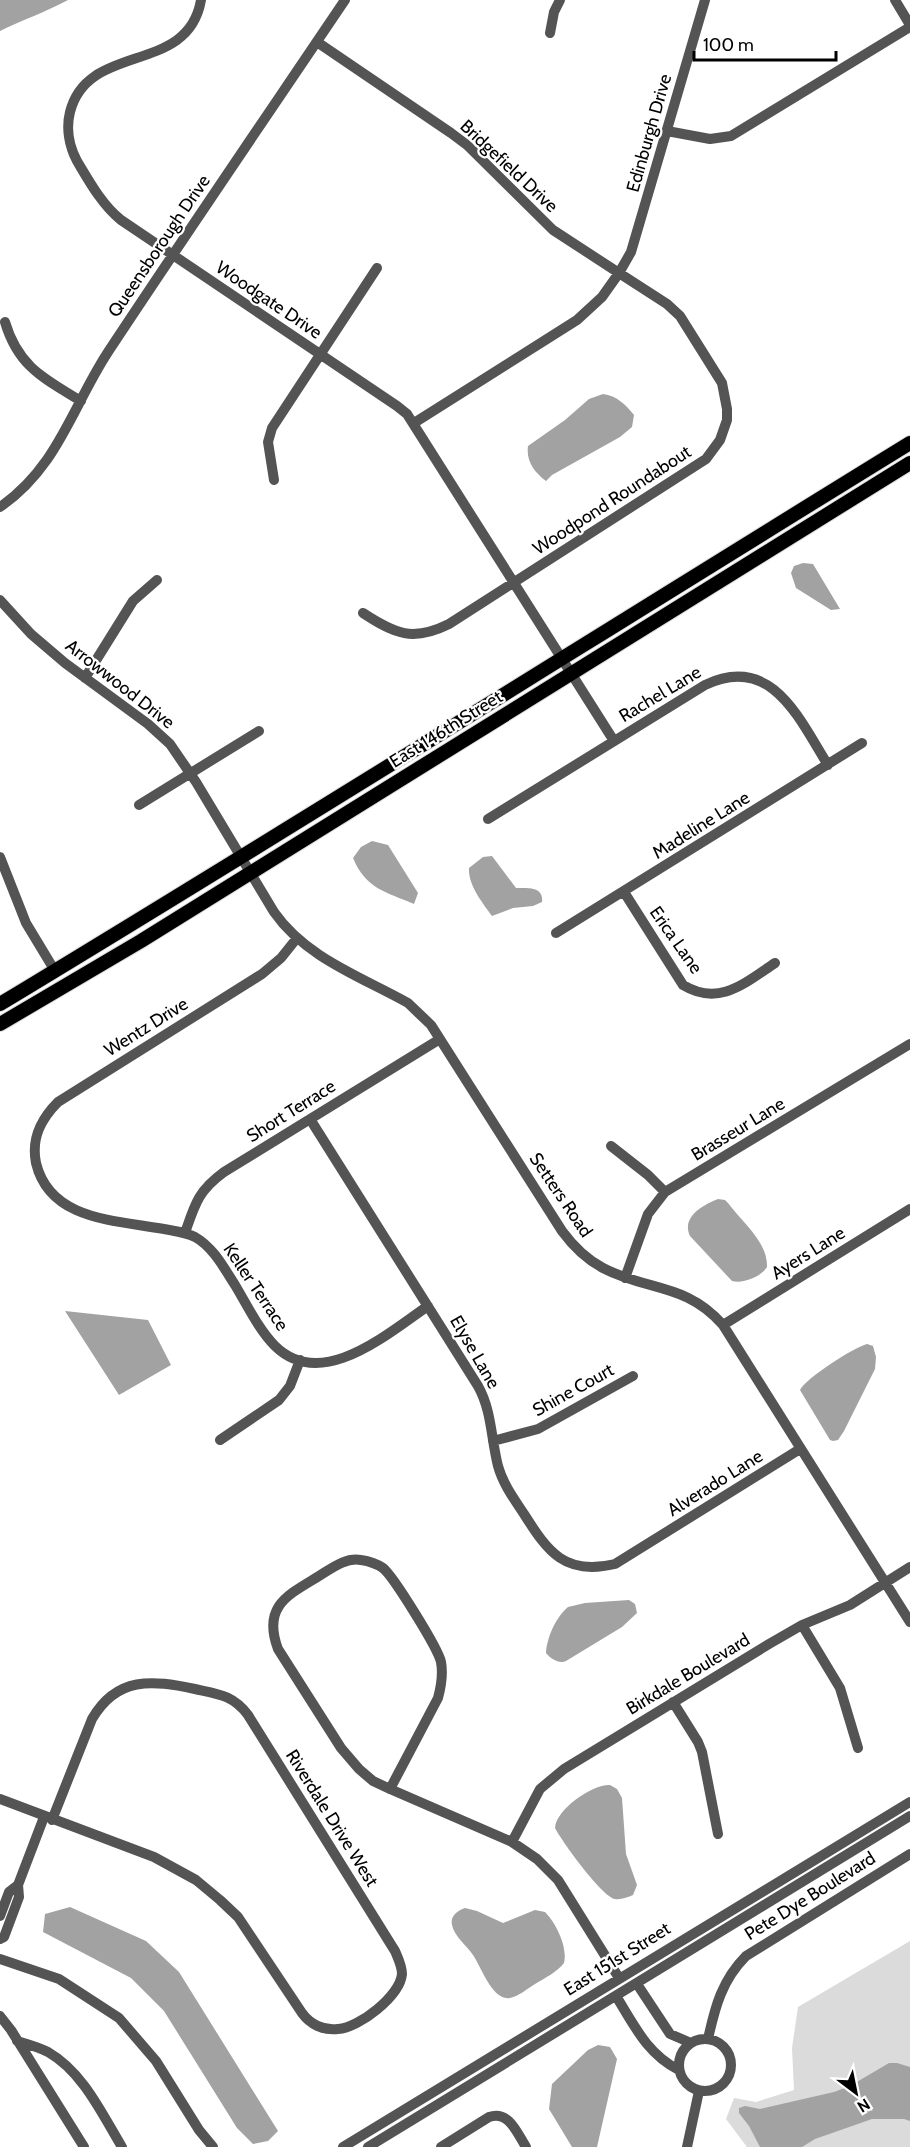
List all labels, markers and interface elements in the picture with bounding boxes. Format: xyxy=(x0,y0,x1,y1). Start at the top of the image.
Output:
scale bar xyxy=(694,24,836,62)
text: 100 m xyxy=(703,34,754,56)
street label: Edinburgh Drive xyxy=(622,71,676,195)
street label: Bridgefield Drive xyxy=(455,115,563,217)
street label: Queensborough Drive xyxy=(103,171,215,321)
street label: Woodgate Drive xyxy=(212,256,326,344)
street label: Woodpond Roundabout xyxy=(529,441,695,559)
street label: Arrowwood Drive xyxy=(61,635,179,733)
street label: Rachel Lane xyxy=(615,661,705,727)
street label: East 146th Street xyxy=(386,686,506,772)
street label: Madeline Lane xyxy=(648,786,754,864)
street label: Erica Lane xyxy=(645,902,707,978)
street label: Wentz Drive xyxy=(100,993,192,1061)
street label: Short Terrace xyxy=(243,1075,339,1147)
street label: Brasseur Lane xyxy=(687,1093,789,1165)
street label: Setters Road xyxy=(525,1149,597,1241)
street label: Ayers Lane xyxy=(767,1222,849,1284)
street label: Keller Terrace xyxy=(219,1239,293,1335)
street label: Elyse Lane xyxy=(445,1312,505,1392)
street label: Shine Court xyxy=(529,1359,617,1421)
street label: Alverado Lane xyxy=(663,1445,767,1521)
street label: Birkdale Boulevard xyxy=(622,1628,754,1720)
street label: Riverdale Drive West xyxy=(281,1745,383,1891)
street label: Pete Dye Boulevard xyxy=(741,1847,879,1945)
street label: East 151st Street xyxy=(560,1917,674,2001)
north arrow xyxy=(826,2063,886,2123)
text: N xyxy=(854,2094,874,2116)

